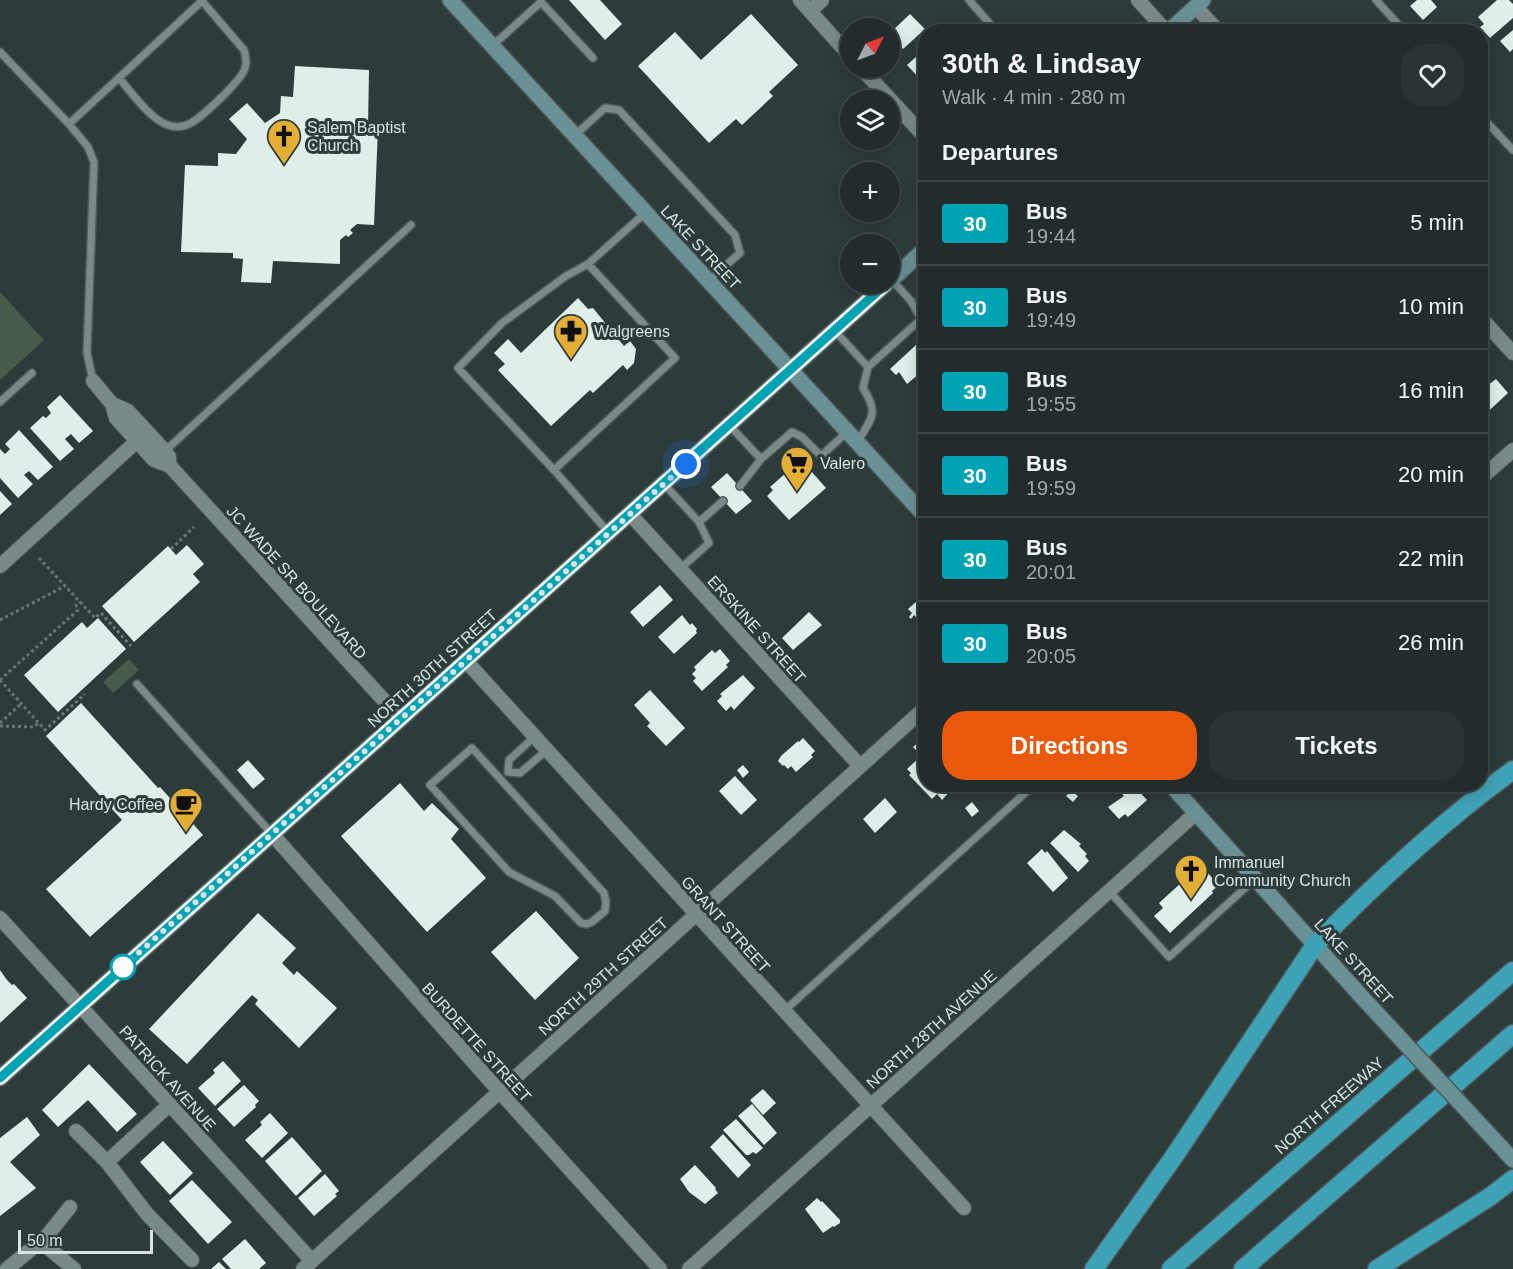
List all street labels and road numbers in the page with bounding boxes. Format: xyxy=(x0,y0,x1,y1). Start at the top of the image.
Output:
street label: LAKE STREET xyxy=(657,202,744,293)
street label: JC WADE SR BOULEVARD xyxy=(223,502,370,662)
street label: ERSKINE STREET xyxy=(704,572,809,686)
street label: NORTH 30TH STREET xyxy=(364,606,501,731)
street label: GRANT STREET xyxy=(678,873,773,976)
street label: NORTH 29TH STREET xyxy=(535,914,672,1039)
street label: LAKE STREET xyxy=(1311,915,1396,1007)
street label: NORTH 28TH AVENUE xyxy=(863,967,1000,1092)
street label: BURDETTE STREET xyxy=(419,980,535,1105)
street label: PATRICK AVENUE xyxy=(116,1022,219,1134)
street label: NORTH FREEWAY xyxy=(1272,1053,1387,1157)

